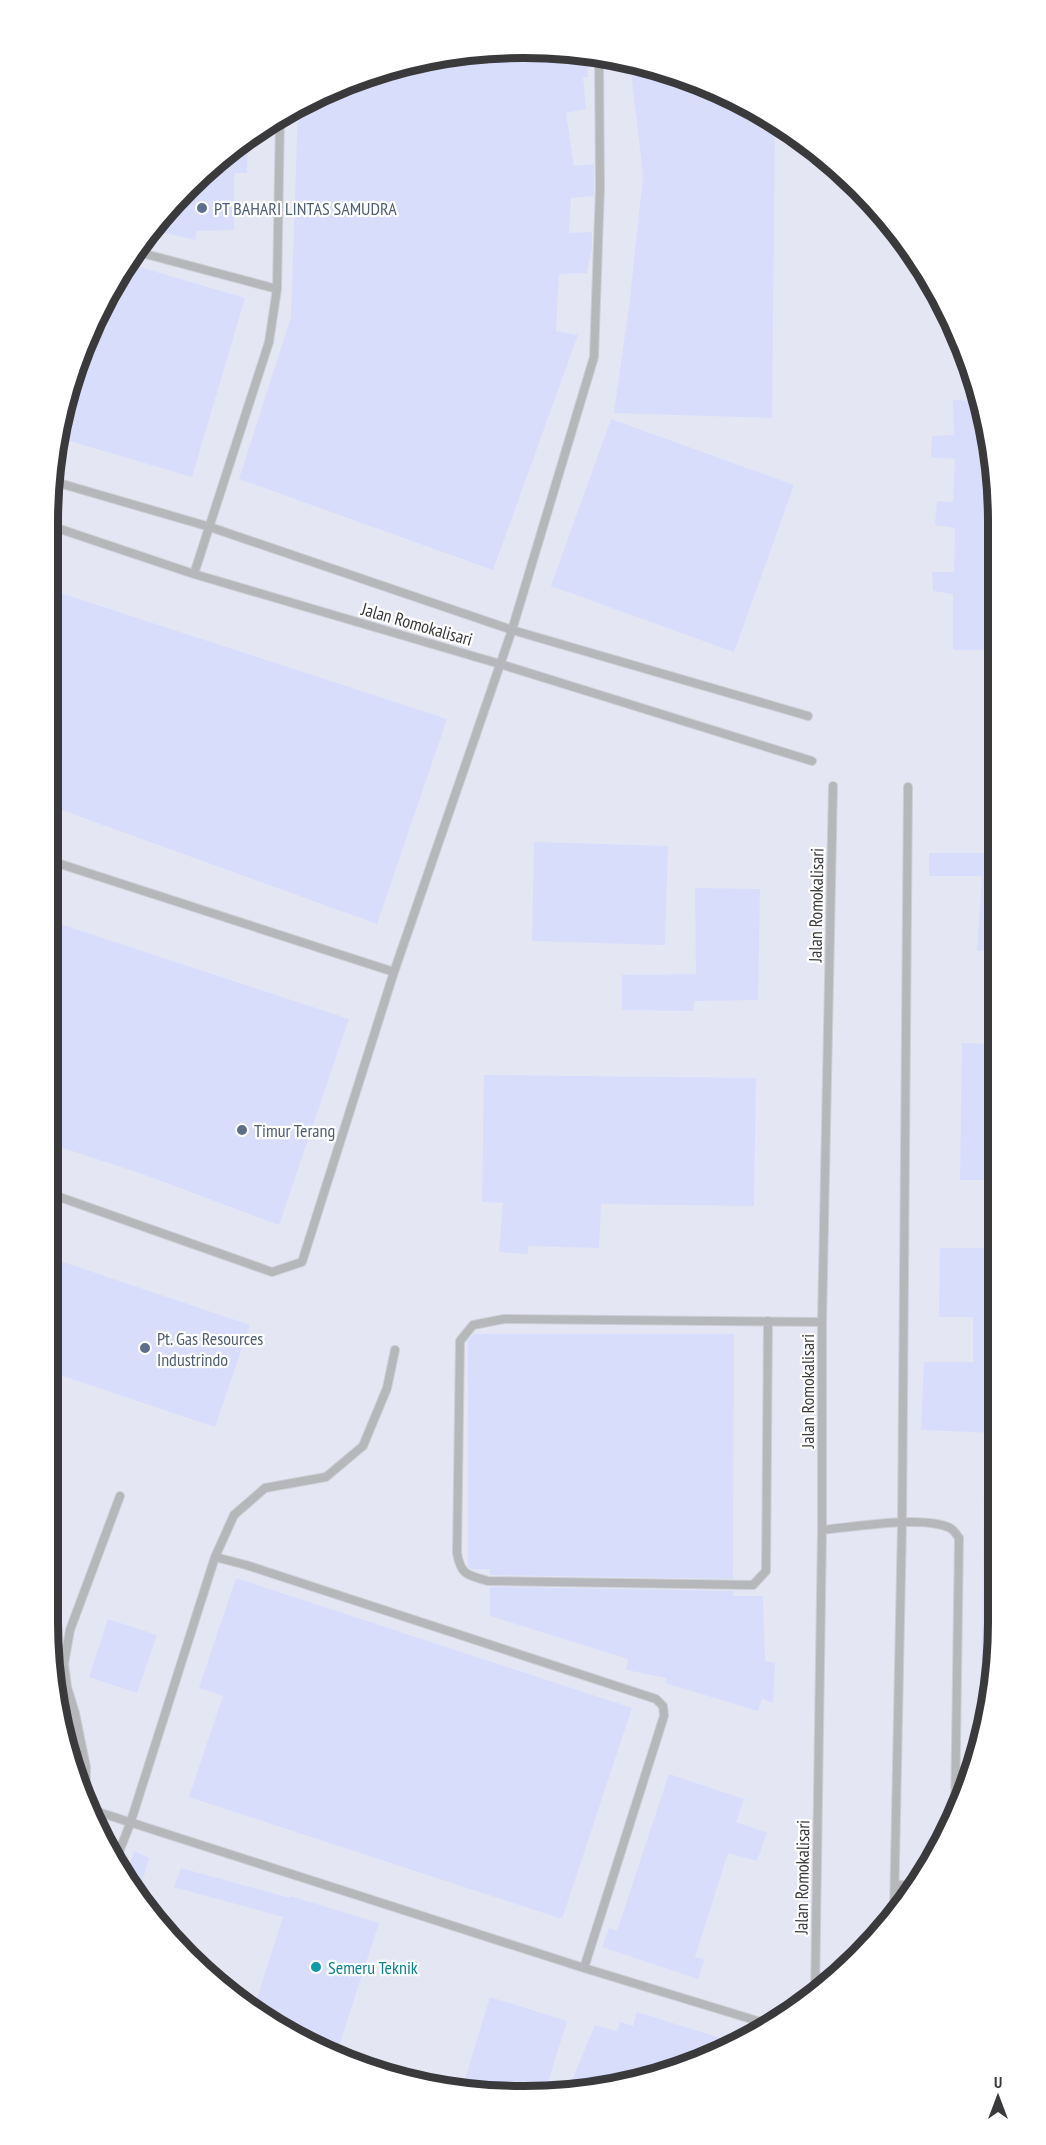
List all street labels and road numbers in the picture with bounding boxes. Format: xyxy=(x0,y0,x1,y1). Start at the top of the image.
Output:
street label: Jalan Romokalisari xyxy=(358,597,475,651)
street label: Jalan Romokalisari xyxy=(803,848,828,963)
street label: Jalan Romokalisari xyxy=(796,1334,819,1449)
street label: Jalan Romokalisari xyxy=(789,1820,814,1935)

